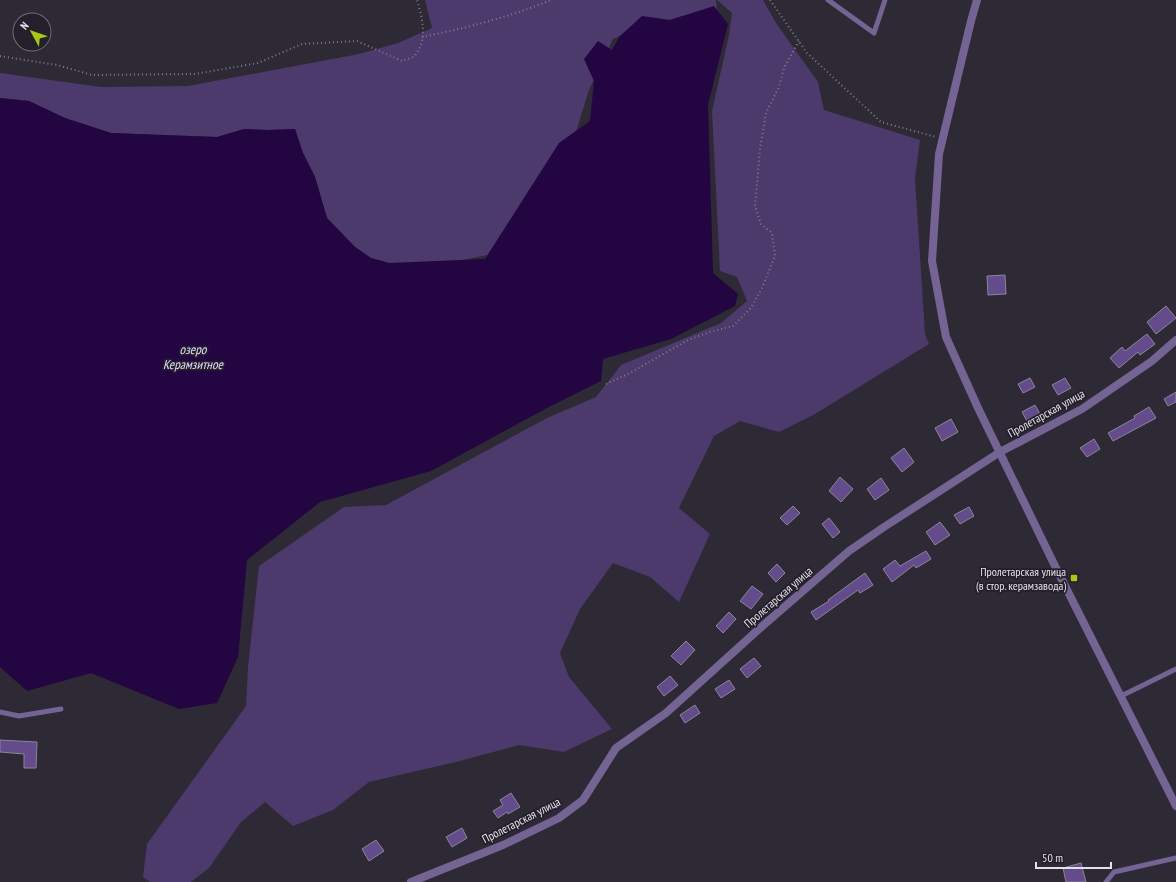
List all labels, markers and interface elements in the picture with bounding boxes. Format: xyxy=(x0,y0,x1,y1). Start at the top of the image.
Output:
north arrow xyxy=(12,12,52,52)
text: N xyxy=(17,19,32,32)
water label: озеро Керамзитное xyxy=(163,341,225,373)
street label: Пролетарская улица xyxy=(1005,386,1087,440)
street label: Пролетарская улица xyxy=(741,563,815,631)
place label: Пролетарская улица (в стор. керамзавода) xyxy=(976,564,1066,593)
marker: Пролетарская улица (в стор. керамзавода) xyxy=(1069,573,1079,583)
street label: Пролетарская улица xyxy=(479,794,563,846)
scale bar xyxy=(1036,844,1111,870)
text: 50 m xyxy=(1042,850,1063,865)

